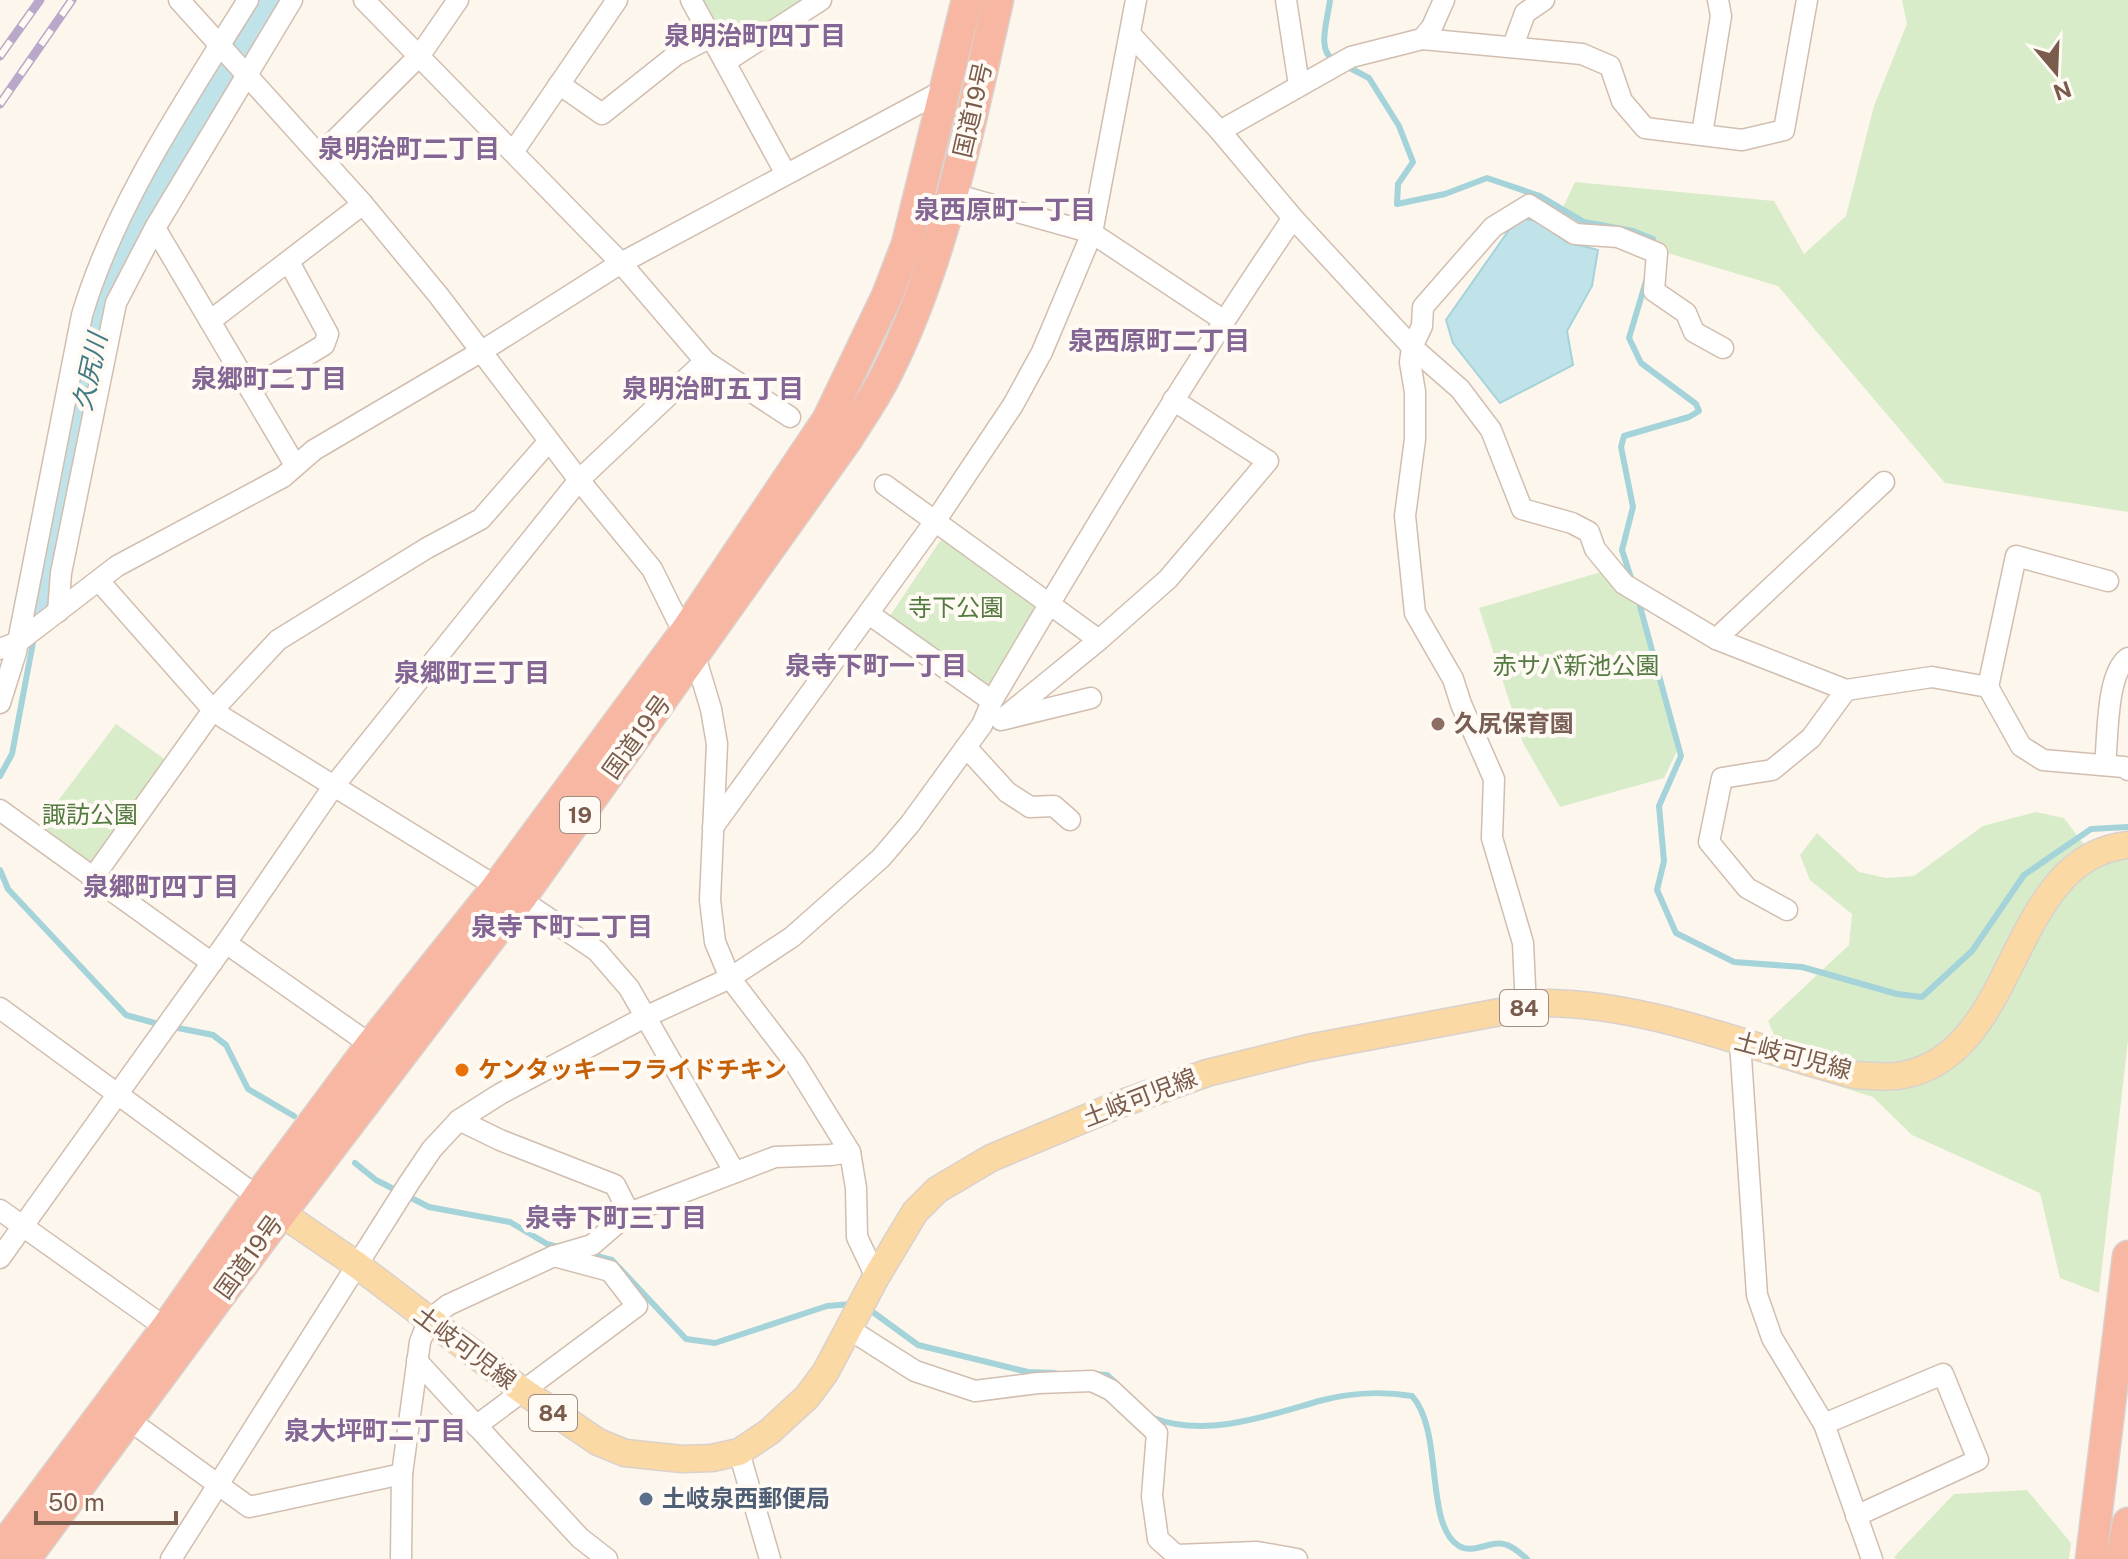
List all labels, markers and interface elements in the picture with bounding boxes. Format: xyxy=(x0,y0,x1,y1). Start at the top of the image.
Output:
district label: 泉明治町四丁目 xyxy=(664,20,846,51)
north arrow xyxy=(2016,32,2096,112)
street label: 国道19号 xyxy=(948,59,997,160)
text: N xyxy=(2050,76,2075,106)
district label: 泉明治町二丁目 xyxy=(318,133,500,164)
district label: 泉西原町一丁目 xyxy=(914,194,1096,225)
district label: 泉西原町二丁目 xyxy=(1068,325,1250,356)
water label: 久尻川 xyxy=(66,328,113,413)
district label: 泉郷町二丁目 xyxy=(191,363,347,394)
district label: 泉明治町五丁目 xyxy=(622,373,804,404)
park label: 寺下公園 xyxy=(908,593,1004,621)
district label: 泉寺下町一丁目 xyxy=(785,650,967,681)
park label: 赤サバ新池公園 xyxy=(1492,651,1660,679)
district label: 泉郷町三丁目 xyxy=(394,657,550,688)
street label: 国道19号 xyxy=(596,689,676,784)
place label: 久尻保育園 xyxy=(1454,709,1574,737)
marker: 久尻保育園 xyxy=(1429,715,1447,733)
road number: 19 xyxy=(560,797,600,833)
park label: 諏訪公園 xyxy=(42,800,138,828)
district label: 泉郷町四丁目 xyxy=(83,871,239,902)
district label: 泉寺下町二丁目 xyxy=(471,911,653,942)
road number: 84 xyxy=(1500,990,1548,1026)
street label: 土岐可児線 xyxy=(1732,1026,1855,1084)
place label: ケンタッキーフライドチキン xyxy=(478,1055,787,1083)
marker: ケンタッキーフライドチキン xyxy=(453,1061,471,1079)
street label: 土岐可児線 xyxy=(1079,1062,1201,1132)
district label: 泉寺下町三丁目 xyxy=(525,1202,707,1233)
street label: 国道19号 xyxy=(208,1209,288,1304)
street label: 土岐可児線 xyxy=(409,1300,522,1394)
road number: 84 xyxy=(529,1395,577,1431)
district label: 泉大坪町二丁目 xyxy=(284,1415,466,1446)
scale bar xyxy=(36,1475,176,1525)
place label: 土岐泉西郵便局 xyxy=(662,1484,830,1512)
text: 50 m xyxy=(48,1488,105,1516)
marker: 土岐泉西郵便局 xyxy=(637,1490,655,1508)

